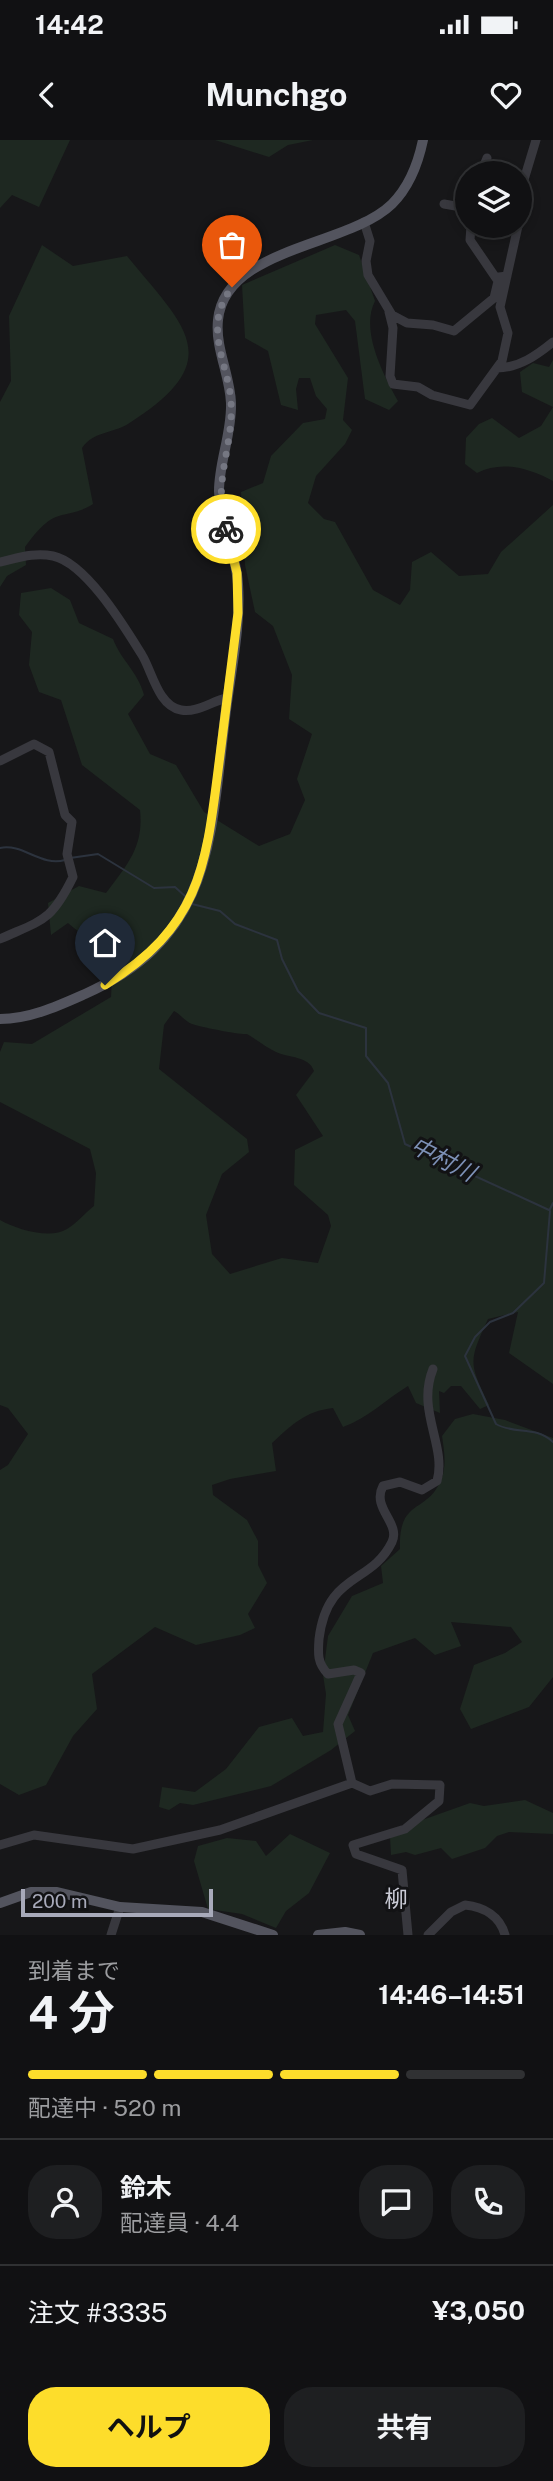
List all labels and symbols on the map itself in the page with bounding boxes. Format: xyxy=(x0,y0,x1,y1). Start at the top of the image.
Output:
pin xyxy=(202,215,262,287)
courier xyxy=(191,494,261,564)
pin xyxy=(75,913,135,985)
water label: 中村川 xyxy=(406,1131,483,1188)
district label: 柳 xyxy=(385,1885,408,1912)
scale bar xyxy=(21,1886,214,1918)

